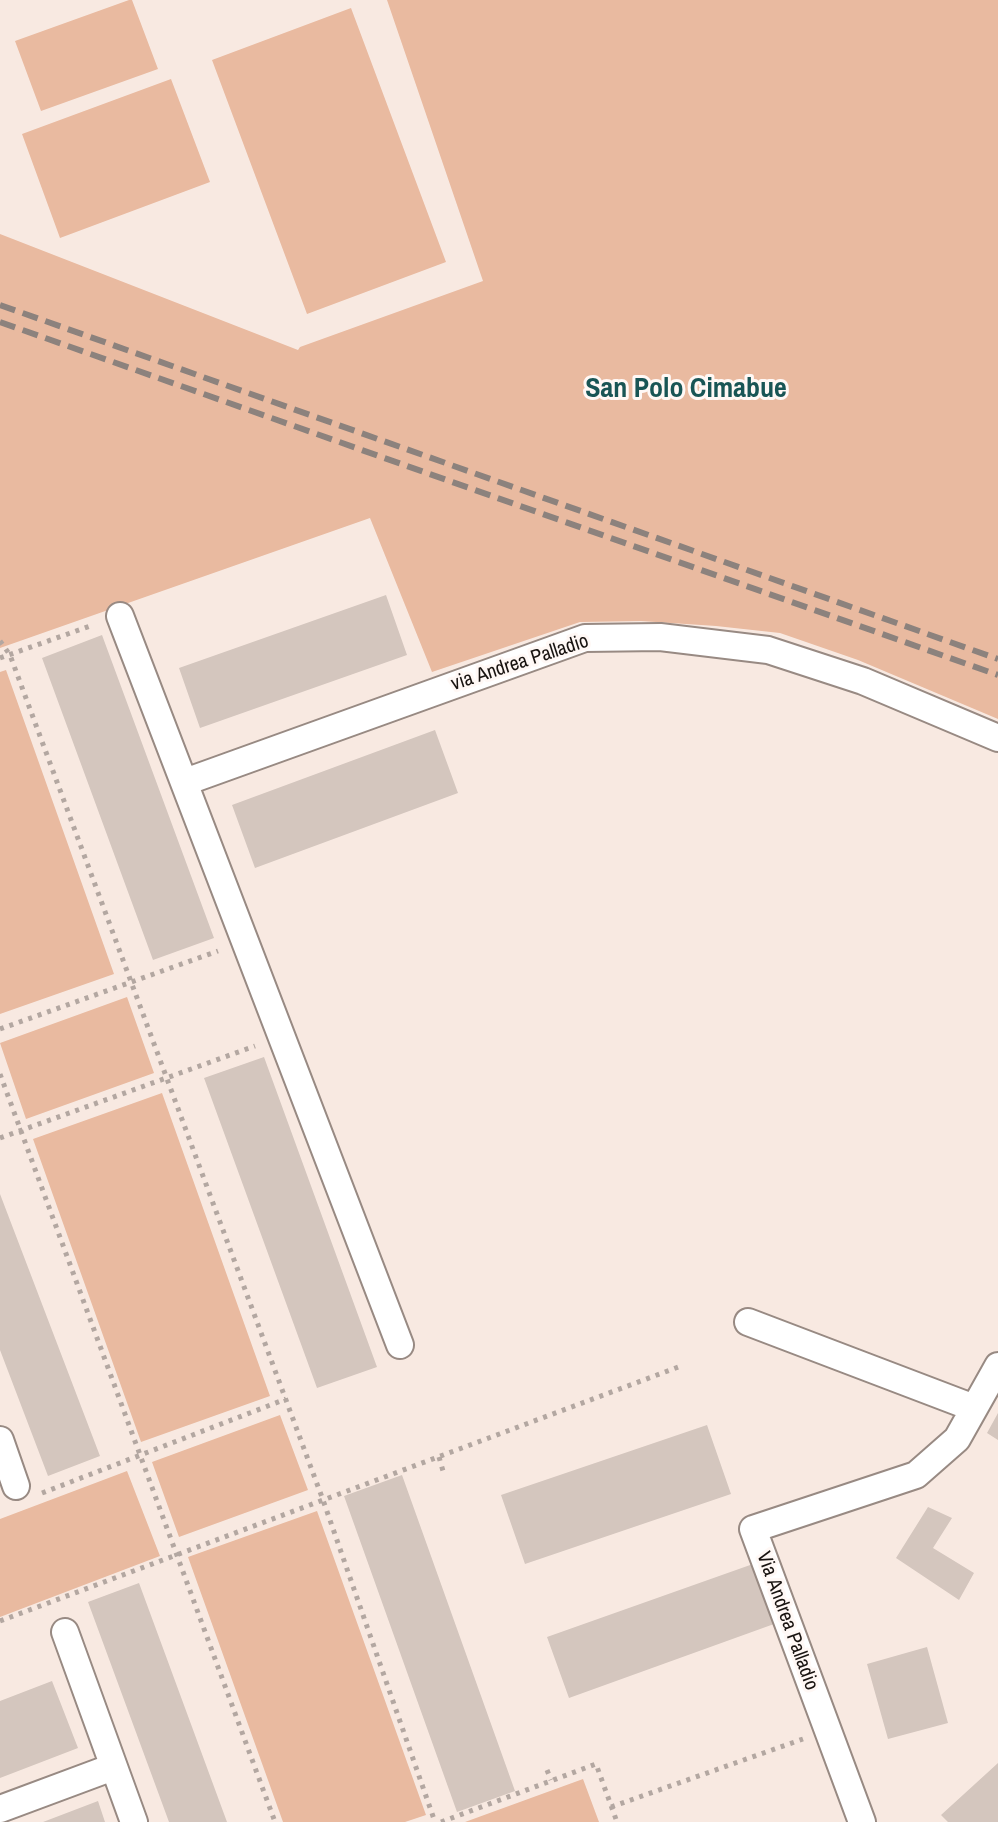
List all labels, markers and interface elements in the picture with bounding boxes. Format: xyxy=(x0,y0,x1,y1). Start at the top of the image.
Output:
district label: San Polo Cimabue xyxy=(585,372,787,406)
street label: via Andrea Palladio xyxy=(448,629,592,697)
street label: Via Andrea Palladio xyxy=(751,1548,823,1694)

